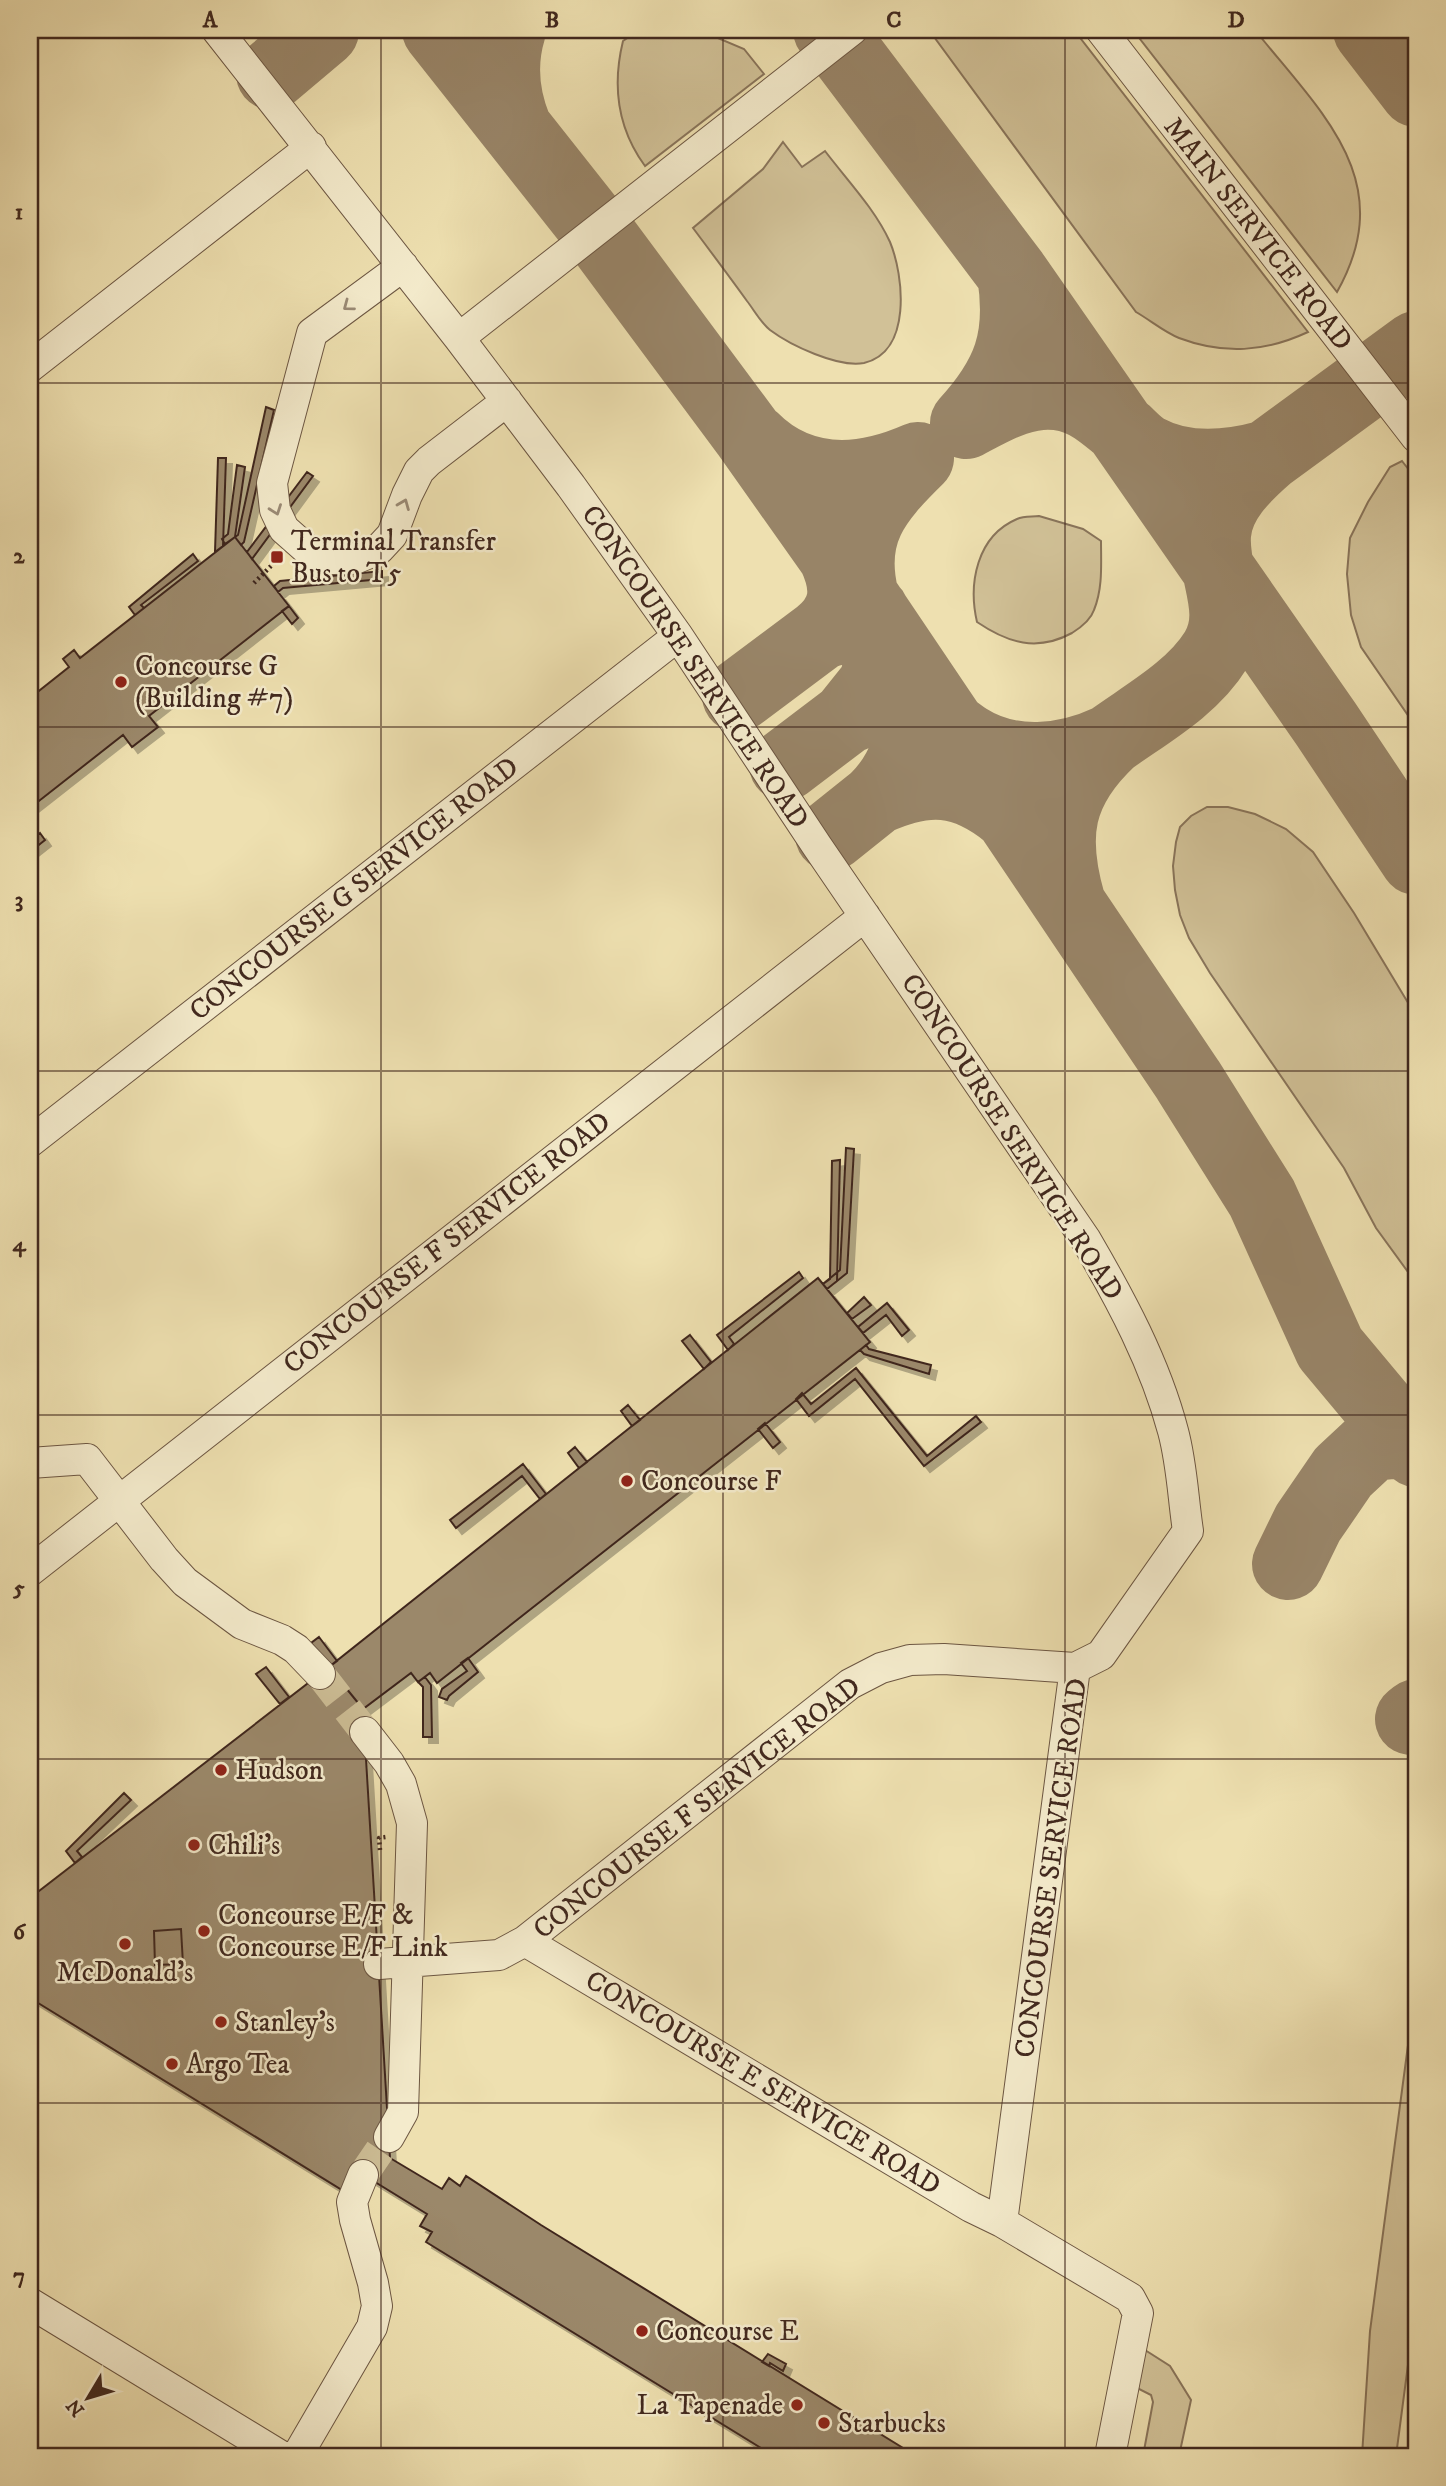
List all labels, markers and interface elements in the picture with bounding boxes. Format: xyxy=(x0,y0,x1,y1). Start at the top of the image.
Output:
text: A xyxy=(202,6,219,35)
text: B xyxy=(545,6,559,35)
text: C xyxy=(886,6,902,35)
text: D xyxy=(1227,6,1245,35)
street label: MAIN SERVICE ROAD xyxy=(1156,110,1360,358)
text: 1 xyxy=(15,198,23,227)
one-way arrow xyxy=(343,298,356,311)
one-way arrow xyxy=(395,499,409,511)
street label: CONCOURSE SERVICE ROAD xyxy=(573,499,817,835)
one-way arrow xyxy=(268,503,282,515)
place label: Terminal Transfer Bus to T5 xyxy=(291,524,497,591)
text: 2 xyxy=(13,542,25,571)
marker: Terminal Transfer Bus to T5 xyxy=(269,549,285,565)
place label: Concourse G (Building #7) xyxy=(135,649,293,716)
marker: Concourse G (Building #7) xyxy=(113,674,129,690)
street label: CONCOURSE G SERVICE ROAD xyxy=(182,750,526,1028)
text: 3 xyxy=(15,886,23,915)
street label: CONCOURSE SERVICE ROAD xyxy=(893,967,1131,1307)
street label: CONCOURSE F SERVICE ROAD xyxy=(276,1104,618,1382)
text: 4 xyxy=(12,1230,27,1259)
place label: Concourse F xyxy=(641,1464,782,1499)
marker: Concourse F xyxy=(619,1473,635,1489)
text: 5 xyxy=(12,1574,25,1603)
street label: CONCOURSE F SERVICE ROAD xyxy=(526,1669,868,1947)
street label: CONCOURSE SERVICE ROAD xyxy=(1007,1676,1095,2060)
place label: Hudson xyxy=(235,1753,324,1788)
marker: Hudson xyxy=(213,1762,229,1778)
place label: Chili's xyxy=(208,1828,280,1863)
marker: Chili's xyxy=(186,1837,202,1853)
place label: Concourse E/F & Concourse E/F Link xyxy=(218,1898,448,1965)
text: 6 xyxy=(13,1918,27,1947)
marker: Concourse E/F & Concourse E/F Link xyxy=(196,1923,212,1939)
marker: McDonald's xyxy=(117,1936,133,1952)
place label: McDonald's xyxy=(57,1955,193,1990)
street label: CONCOURSE E SERVICE ROAD xyxy=(579,1963,947,2203)
place label: Stanley's xyxy=(235,2005,335,2040)
marker: Stanley's xyxy=(213,2014,229,2030)
place label: Argo Tea xyxy=(186,2047,289,2082)
marker: Argo Tea xyxy=(164,2056,180,2072)
text: 7 xyxy=(13,2262,25,2291)
place label: Concourse E xyxy=(656,2314,799,2349)
marker: Concourse E xyxy=(634,2323,650,2339)
north arrow xyxy=(52,2364,122,2434)
place label: La Tapenade xyxy=(637,2388,783,2423)
text: N xyxy=(62,2394,90,2421)
marker: La Tapenade xyxy=(789,2397,805,2413)
place label: Starbucks xyxy=(838,2406,946,2441)
marker: Starbucks xyxy=(816,2415,832,2431)

